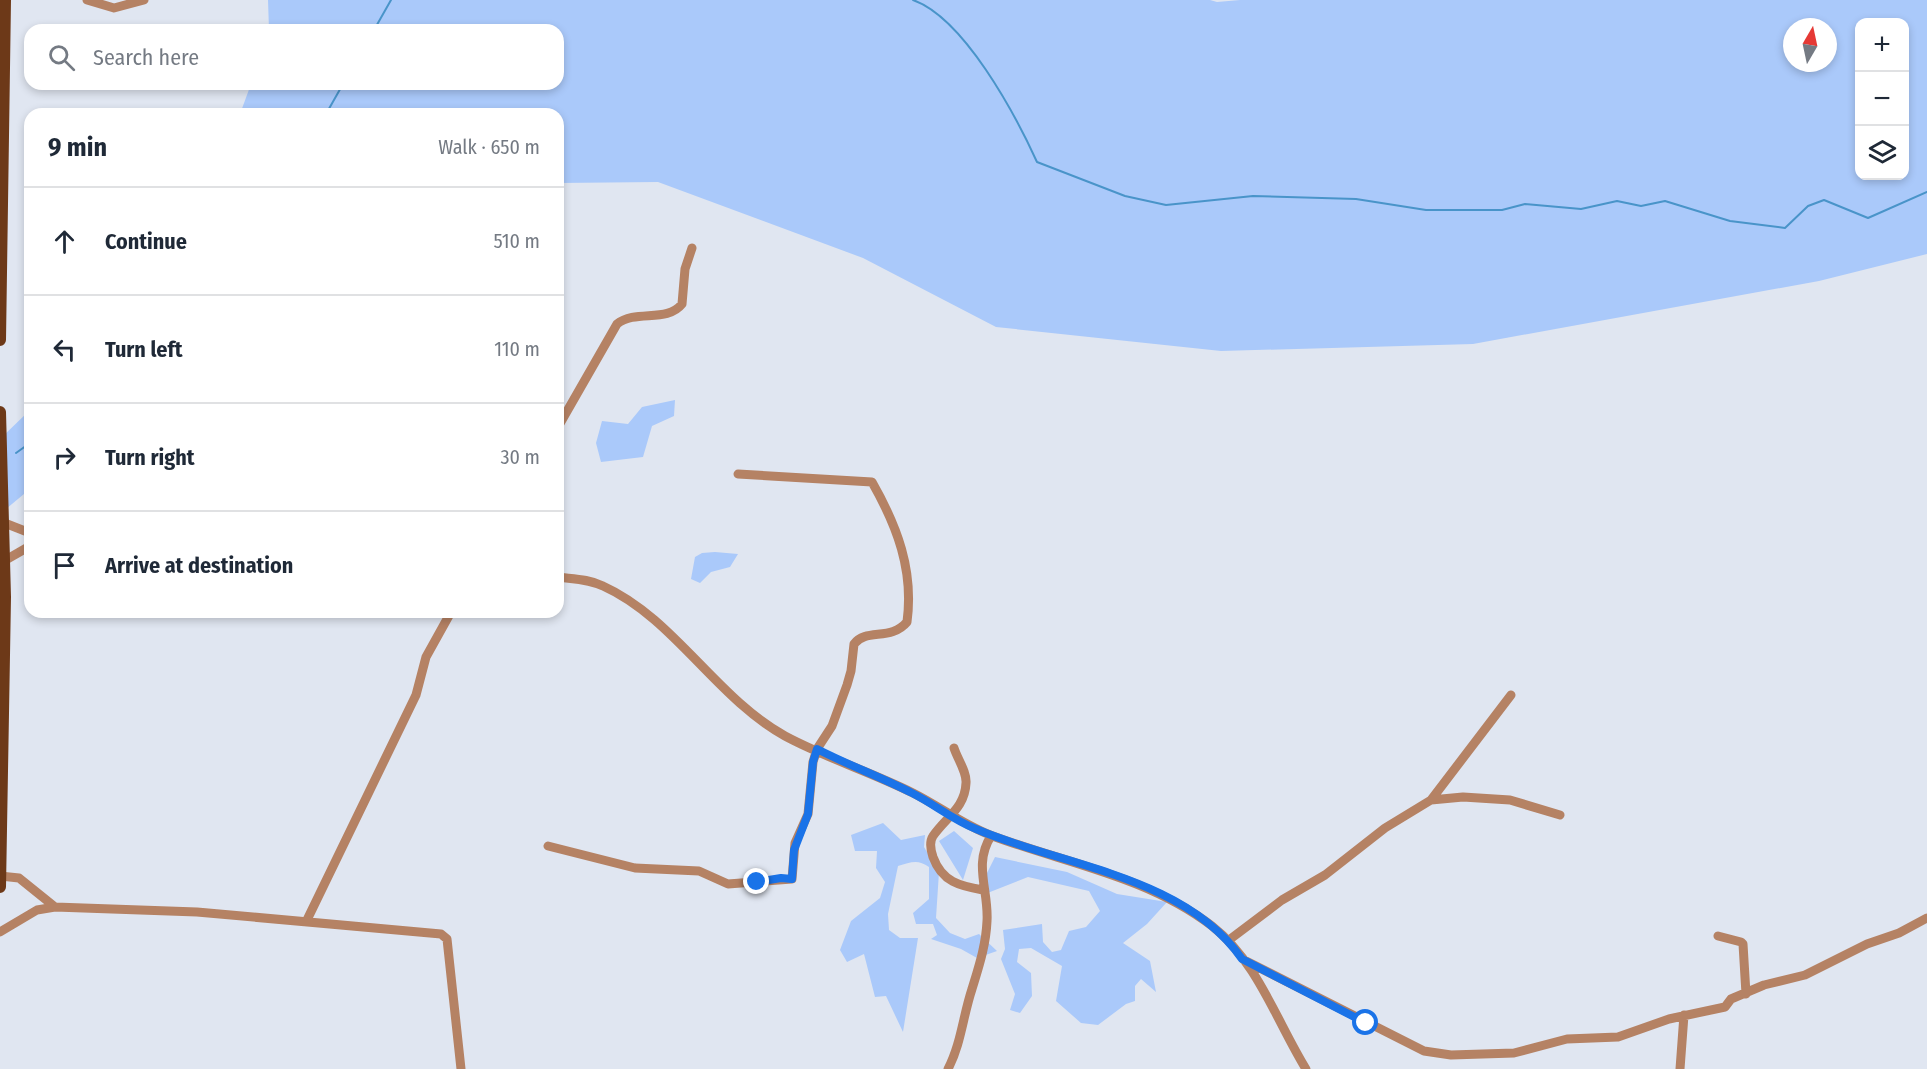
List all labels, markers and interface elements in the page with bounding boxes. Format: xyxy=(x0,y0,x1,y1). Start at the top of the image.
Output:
north arrow xyxy=(1783,18,1837,72)
map controls xyxy=(1855,18,1909,180)
button: + xyxy=(1855,18,1909,72)
search box xyxy=(24,24,564,90)
icon: search xyxy=(45,41,78,74)
text: Search here xyxy=(93,44,199,71)
button: − xyxy=(1855,72,1909,126)
button: layers xyxy=(1855,126,1909,180)
text: 9 min xyxy=(48,132,107,163)
text: Walk · 650 m xyxy=(438,135,540,159)
icon: ahead xyxy=(48,225,81,258)
text: Continue xyxy=(105,228,187,255)
text: 510 m xyxy=(494,229,540,253)
icon: left xyxy=(48,333,81,366)
text: Turn left xyxy=(105,336,183,363)
text: 110 m xyxy=(494,337,540,361)
icon: right xyxy=(48,441,81,474)
text: Turn right xyxy=(105,444,194,471)
text: 30 m xyxy=(500,445,540,469)
icon: arrive xyxy=(48,549,81,582)
text: Arrive at destination xyxy=(105,552,293,579)
route end xyxy=(743,868,769,894)
route start xyxy=(1352,1009,1378,1035)

